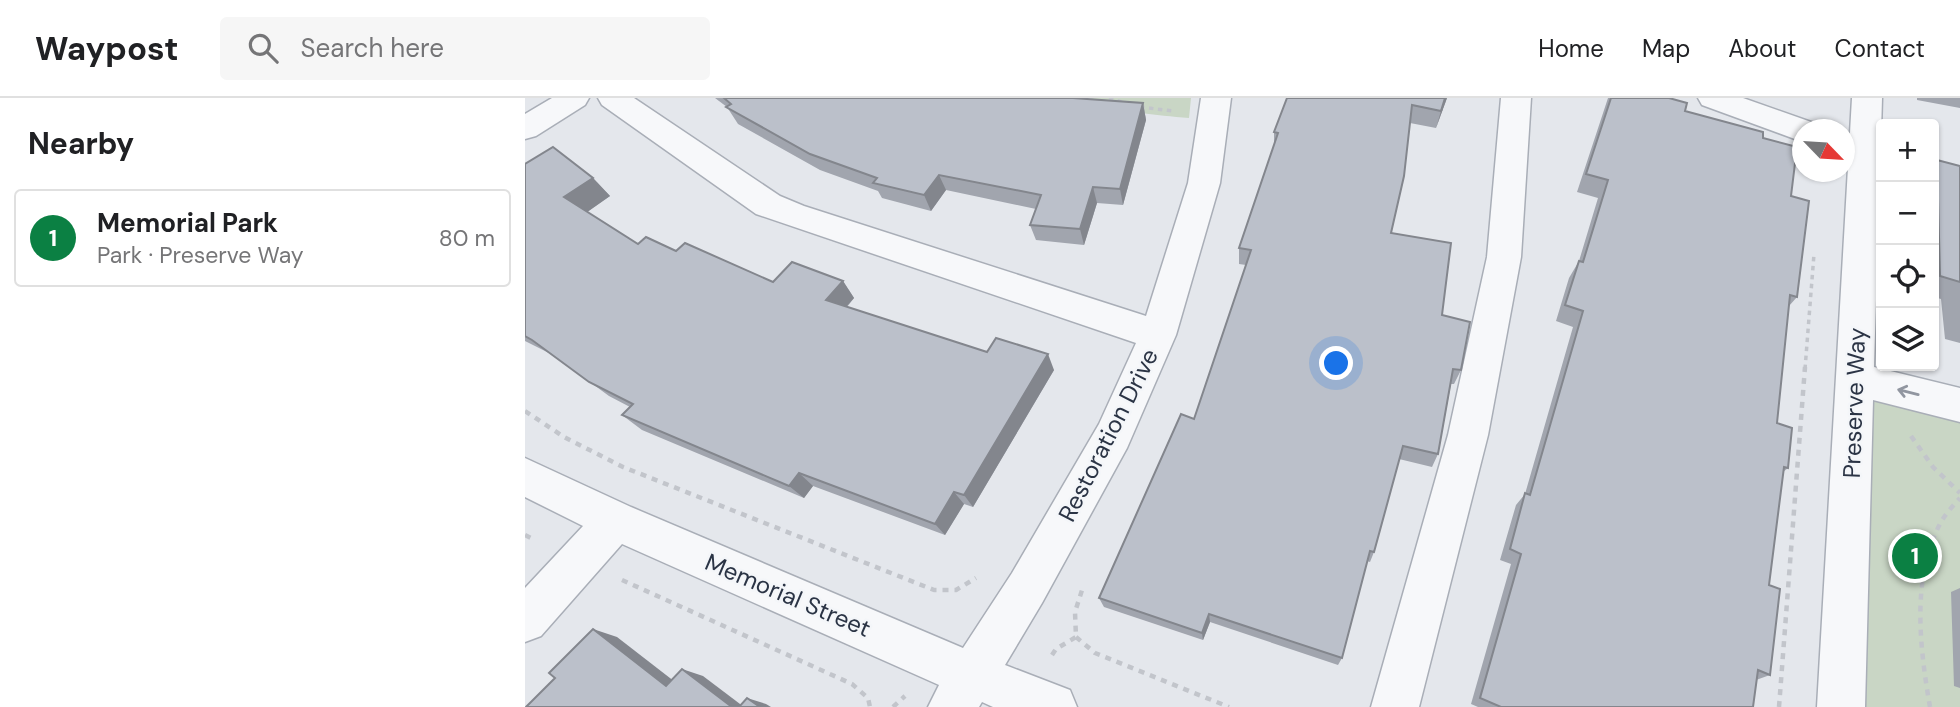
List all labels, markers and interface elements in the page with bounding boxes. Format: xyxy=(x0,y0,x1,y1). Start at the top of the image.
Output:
search box xyxy=(220,17,710,80)
text: Waypost xyxy=(35,27,178,70)
icon: search xyxy=(244,29,282,67)
text: Search here xyxy=(300,31,444,65)
text: Home xyxy=(1538,33,1604,64)
text: Map xyxy=(1642,33,1690,64)
text: About xyxy=(1728,33,1797,64)
text: Contact xyxy=(1835,33,1925,64)
north arrow xyxy=(1792,119,1855,182)
map controls xyxy=(1876,119,1939,371)
button: + xyxy=(1876,119,1939,182)
text: Nearby xyxy=(28,124,134,163)
button: − xyxy=(1876,182,1939,245)
text: Memorial Park xyxy=(97,206,278,240)
text: 1 xyxy=(49,223,57,253)
text: 80 m xyxy=(439,223,495,253)
text: Park · Preserve Way xyxy=(97,240,304,270)
button: locate xyxy=(1876,245,1939,308)
button: layers xyxy=(1876,308,1939,371)
street label: Preserve Way xyxy=(1836,327,1872,479)
street label: Restoration Drive xyxy=(1051,343,1165,527)
your location xyxy=(1319,346,1353,380)
one-way arrow xyxy=(1897,385,1920,398)
pin: 1 xyxy=(1892,530,1938,582)
street label: Memorial Street xyxy=(701,546,875,644)

